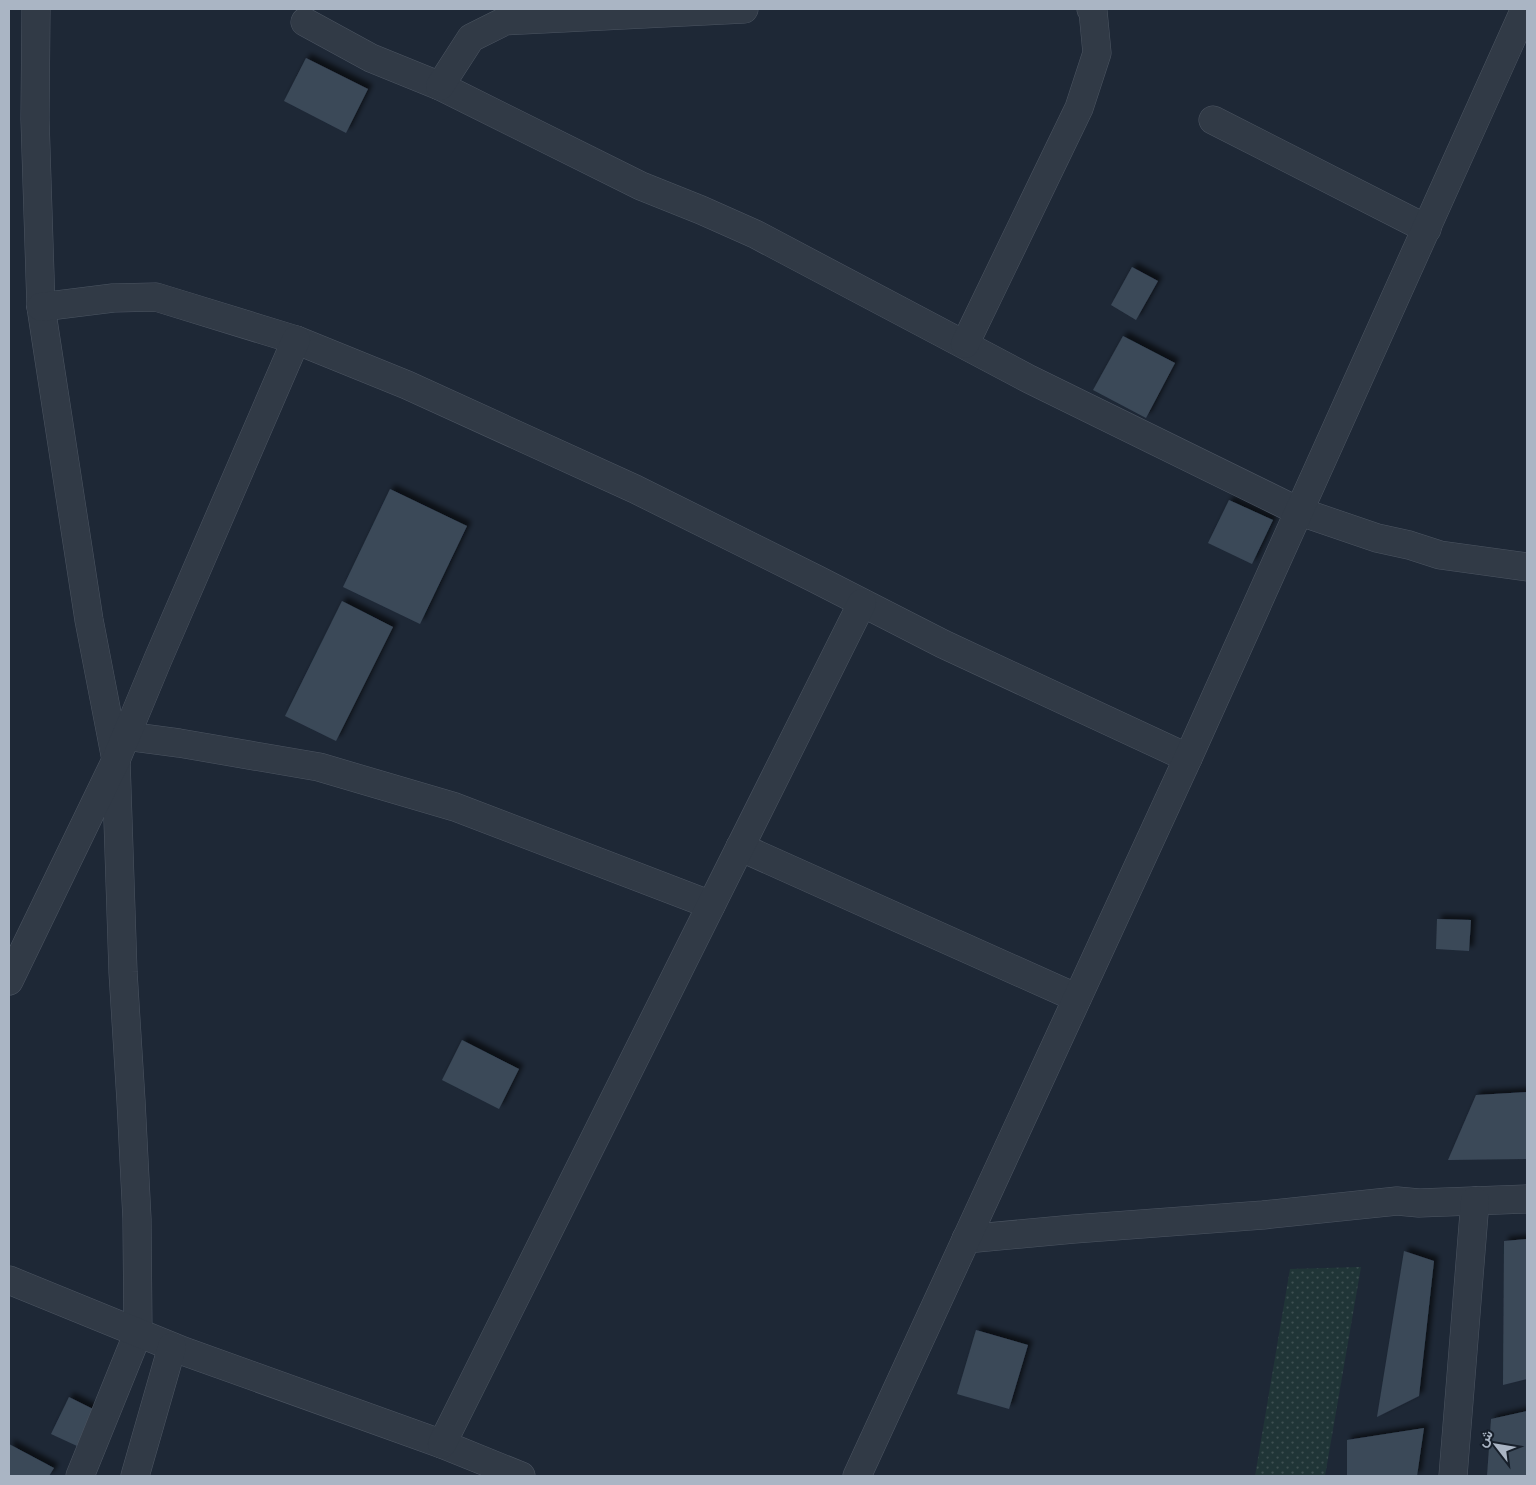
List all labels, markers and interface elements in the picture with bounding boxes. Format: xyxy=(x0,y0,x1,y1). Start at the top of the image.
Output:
north arrow xyxy=(1471,1420,1521,1470)
text: ش xyxy=(1472,1426,1497,1450)

